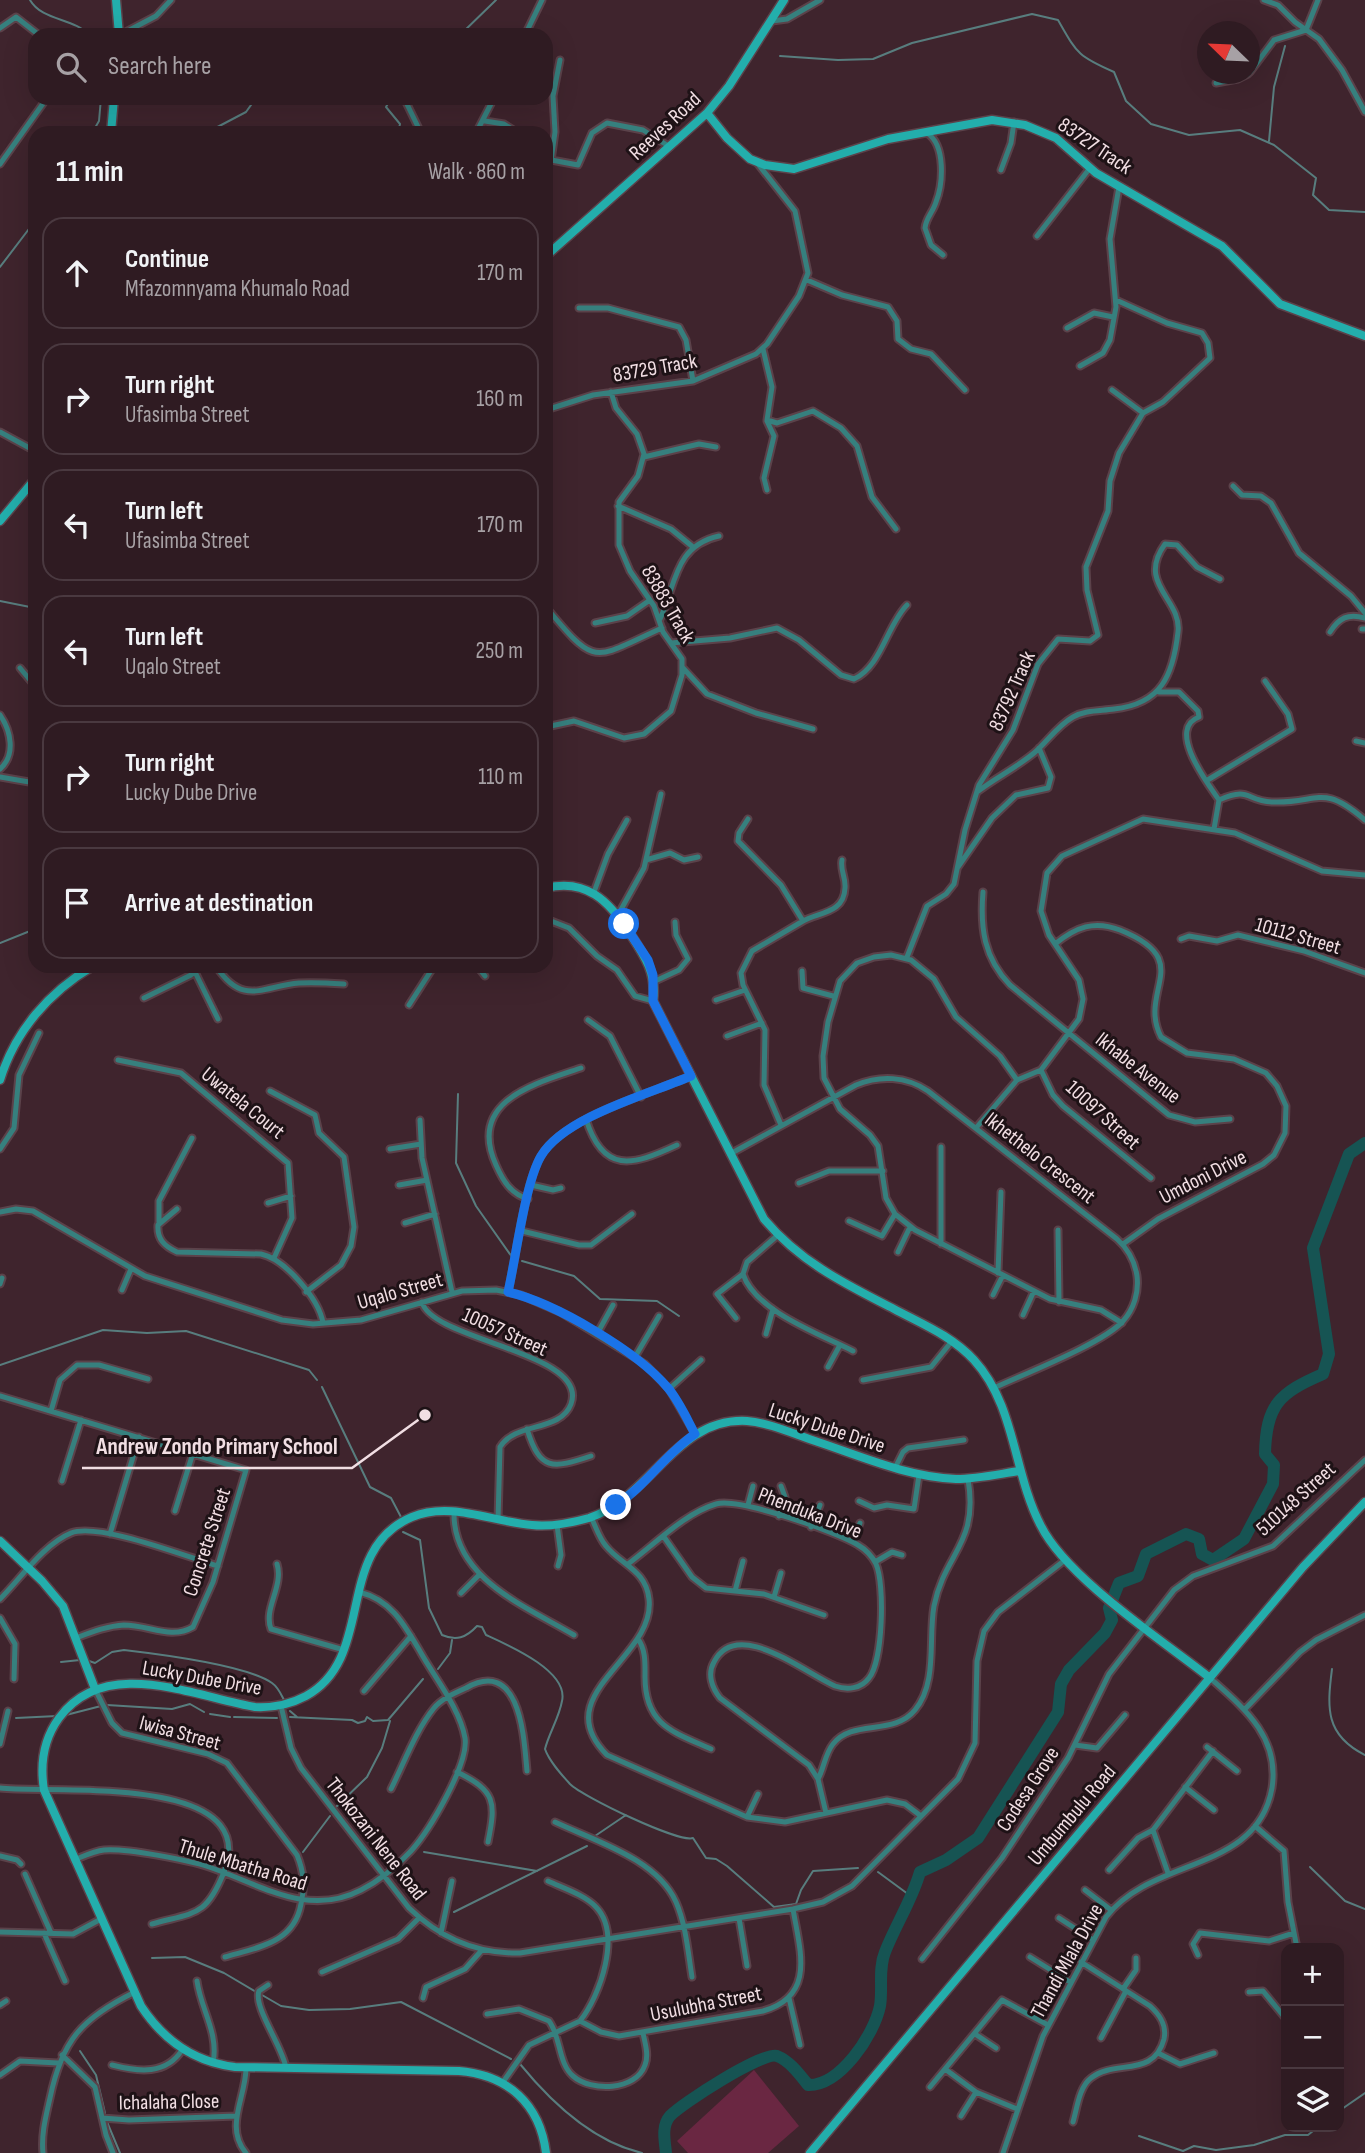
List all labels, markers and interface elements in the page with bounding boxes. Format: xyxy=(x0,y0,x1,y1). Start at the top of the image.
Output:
north arrow xyxy=(1197,21,1260,84)
search box xyxy=(28,28,553,105)
icon: search xyxy=(52,48,90,86)
text: Search here xyxy=(108,51,211,82)
street label: Reeves Road xyxy=(624,87,706,165)
street label: 83727 Track xyxy=(1053,112,1137,180)
text: 11 min xyxy=(56,154,124,190)
text: Walk · 860 m xyxy=(428,158,525,186)
text: Continue xyxy=(125,244,209,275)
icon: ahead xyxy=(58,254,96,292)
text: 170 m xyxy=(477,259,523,287)
text: Mfazomnyama Khumalo Road xyxy=(125,275,350,303)
street label: 83729 Track xyxy=(611,348,699,388)
text: Turn right xyxy=(125,370,214,401)
icon: right xyxy=(58,380,96,418)
text: 160 m xyxy=(476,385,523,413)
text: Ufasimba Street xyxy=(125,401,250,429)
text: Turn left xyxy=(125,496,203,527)
icon: left xyxy=(58,506,96,544)
text: 170 m xyxy=(477,511,523,539)
text: Ufasimba Street xyxy=(125,527,250,555)
street label: 83883 Track xyxy=(636,561,700,647)
text: Turn left xyxy=(125,622,203,653)
icon: left xyxy=(58,632,96,670)
text: 250 m xyxy=(476,637,523,665)
street label: 83792 Track xyxy=(983,647,1041,735)
text: Uqalo Street xyxy=(125,653,221,681)
text: Turn right xyxy=(125,748,214,779)
icon: right xyxy=(58,758,96,796)
text: 110 m xyxy=(478,763,523,791)
text: Lucky Dube Drive xyxy=(125,779,257,807)
icon: arrive xyxy=(58,884,96,922)
text: Arrive at destination xyxy=(125,888,313,919)
route start xyxy=(608,908,639,939)
street label: 10112 Street xyxy=(1252,912,1344,960)
street label: Ikhabe Avenue xyxy=(1090,1027,1186,1109)
street label: Uwatela Court xyxy=(196,1062,290,1144)
street label: 10097 Street xyxy=(1061,1075,1145,1155)
street label: Ikhethelo Crescent xyxy=(980,1107,1100,1209)
street label: Umdoni Drive xyxy=(1155,1144,1251,1210)
street label: Uqalo Street xyxy=(354,1267,446,1315)
street label: 10057 Street xyxy=(459,1302,551,1362)
street label: Lucky Dube Drive xyxy=(766,1397,888,1459)
callout: Andrew Zondo Primary School xyxy=(82,1424,352,1468)
text: Andrew Zondo Primary School xyxy=(95,1433,338,1461)
street label: 510148 Street xyxy=(1251,1457,1341,1541)
street label: Phenduka Drive xyxy=(755,1482,865,1544)
street label: Concrete Street xyxy=(178,1485,236,1599)
route end xyxy=(600,1489,631,1520)
street label: Lucky Dube Drive xyxy=(140,1655,264,1701)
street label: Iwisa Street xyxy=(137,1710,223,1756)
street label: Codesa Grove xyxy=(991,1742,1065,1836)
street label: Umbumbulu Road xyxy=(1023,1760,1121,1870)
street label: Thokozani Nene Road xyxy=(320,1773,432,1905)
street label: Thule Mbatha Road xyxy=(176,1834,310,1896)
street label: Thandi Mlala Drive xyxy=(1025,1899,1109,2023)
map controls xyxy=(1281,1943,1344,2132)
button: + xyxy=(1281,1943,1344,2006)
street label: Usulubha Street xyxy=(648,1981,764,2027)
button: − xyxy=(1281,2006,1344,2069)
button: layers xyxy=(1281,2069,1344,2132)
street label: Ichalaha Close xyxy=(118,2089,220,2115)

